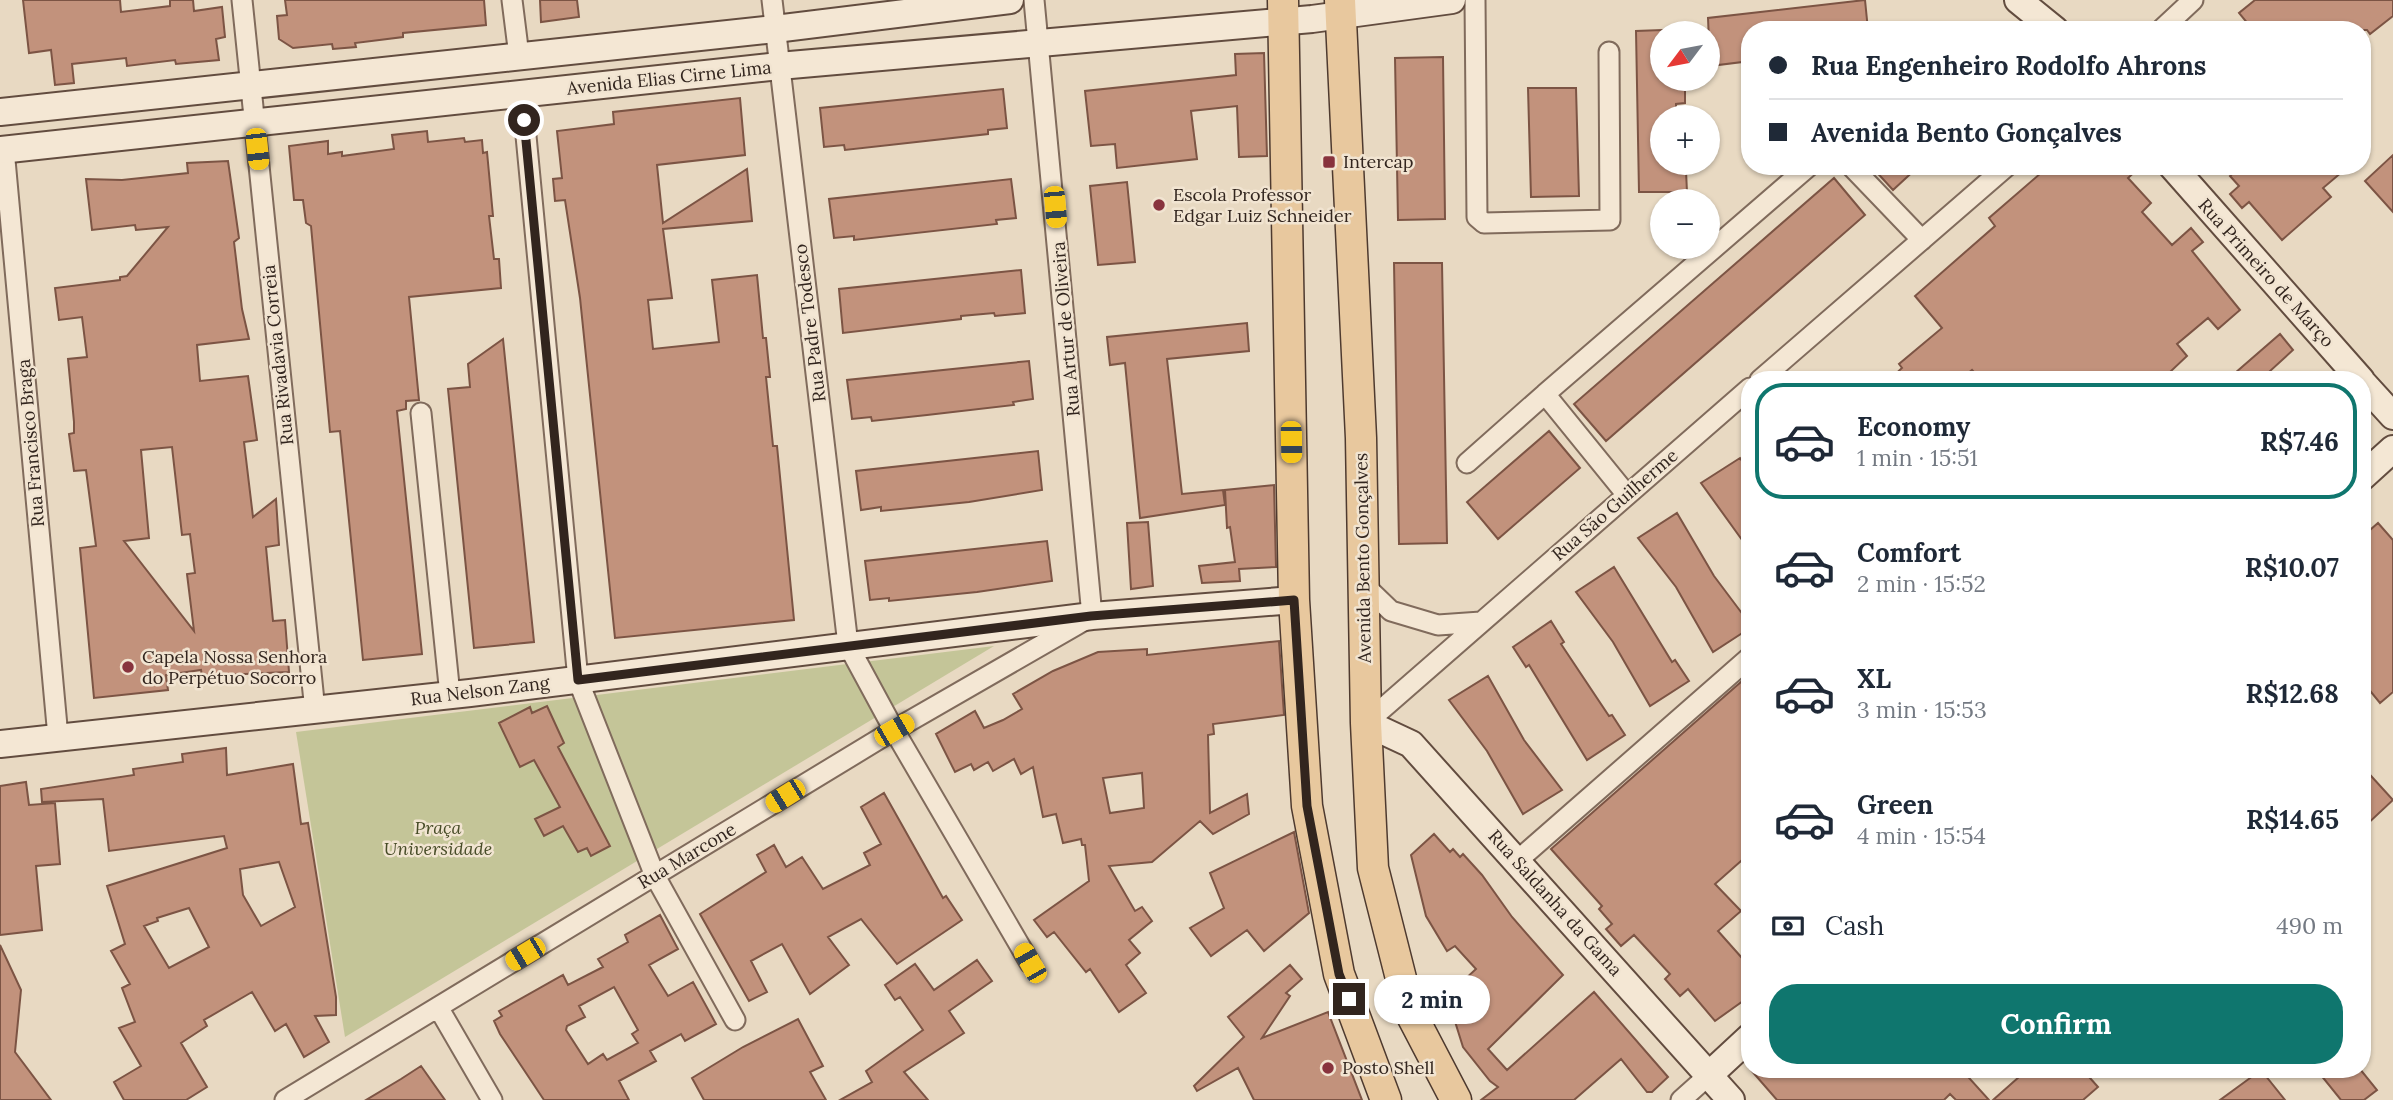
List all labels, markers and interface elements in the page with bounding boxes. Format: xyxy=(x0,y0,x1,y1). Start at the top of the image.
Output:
north arrow xyxy=(1650,21,1720,91)
map controls xyxy=(1650,21,1720,259)
text: Rua Engenheiro Rodolfo Ahrons xyxy=(1811,49,2206,82)
street label: Avenida Elias Cirne Lima xyxy=(564,55,772,100)
route start xyxy=(508,104,540,136)
button: + xyxy=(1650,105,1720,175)
text: Avenida Bento Gonçalves xyxy=(1811,116,2122,149)
car xyxy=(245,127,270,171)
place label: Intercap xyxy=(1343,150,1414,173)
marker: Intercap xyxy=(1321,154,1337,170)
place label: Escola Professor Edgar Luiz Schneider xyxy=(1173,183,1352,227)
car xyxy=(1043,185,1068,229)
button: − xyxy=(1650,189,1720,259)
street label: Rua Primeiro de Março xyxy=(2193,193,2339,352)
marker: Escola Professor Edgar Luiz Schneider xyxy=(1151,197,1167,213)
street label: Rua Artur de Oliveira xyxy=(1046,240,1085,418)
street label: Rua Padre Todesco xyxy=(788,243,831,403)
street label: Rua Rivadavia Correia xyxy=(257,264,298,446)
street label: Rua Francisco Braga xyxy=(12,358,49,528)
icon: car xyxy=(1773,410,1836,473)
text: Economy xyxy=(1857,410,1970,443)
car xyxy=(1281,421,1302,463)
text: R$7.46 xyxy=(2260,425,2339,458)
street label: Rua São Guilherme xyxy=(1547,443,1683,566)
text: 1 min · 15:51 xyxy=(1857,443,1978,472)
street label: Avenida Bento Gonçalves xyxy=(1349,453,1376,664)
icon: car xyxy=(1773,536,1836,599)
text: Comfort xyxy=(1857,536,1961,569)
text: R$10.07 xyxy=(2245,551,2339,584)
text: 2 min · 15:52 xyxy=(1857,569,1986,598)
place label: Capela Nossa Senhora do Perpétuo Socorro xyxy=(142,645,327,689)
marker: Capela Nossa Senhora do Perpétuo Socorro xyxy=(120,659,136,675)
icon: car xyxy=(1773,662,1836,725)
text: XL xyxy=(1857,662,1891,695)
street label: Rua Nelson Zang xyxy=(409,670,552,710)
text: R$12.68 xyxy=(2246,677,2339,710)
text: 3 min · 15:53 xyxy=(1857,695,1987,724)
car xyxy=(871,710,918,750)
car xyxy=(762,776,809,816)
icon: car xyxy=(1773,788,1836,851)
text: Green xyxy=(1857,788,1933,821)
text: R$14.65 xyxy=(2246,803,2339,836)
park label: Praça Universidade xyxy=(384,816,492,860)
street label: Rua Marcone xyxy=(634,817,740,894)
text: 4 min · 15:54 xyxy=(1857,821,1986,850)
street label: Rua Saldanha da Gama xyxy=(1483,825,1627,981)
icon: cash xyxy=(1769,907,1807,945)
text: Cash xyxy=(1825,909,1884,942)
text: 490 m xyxy=(2276,911,2343,940)
car xyxy=(502,934,549,974)
car xyxy=(1011,940,1050,986)
callout: 2 min xyxy=(1374,974,1489,1024)
route end xyxy=(1333,983,1365,1015)
button: Confirm xyxy=(1769,984,2343,1064)
text: 2 min xyxy=(1401,985,1463,1014)
place label: Posto Shell xyxy=(1342,1056,1434,1079)
marker: Posto Shell xyxy=(1320,1060,1336,1076)

